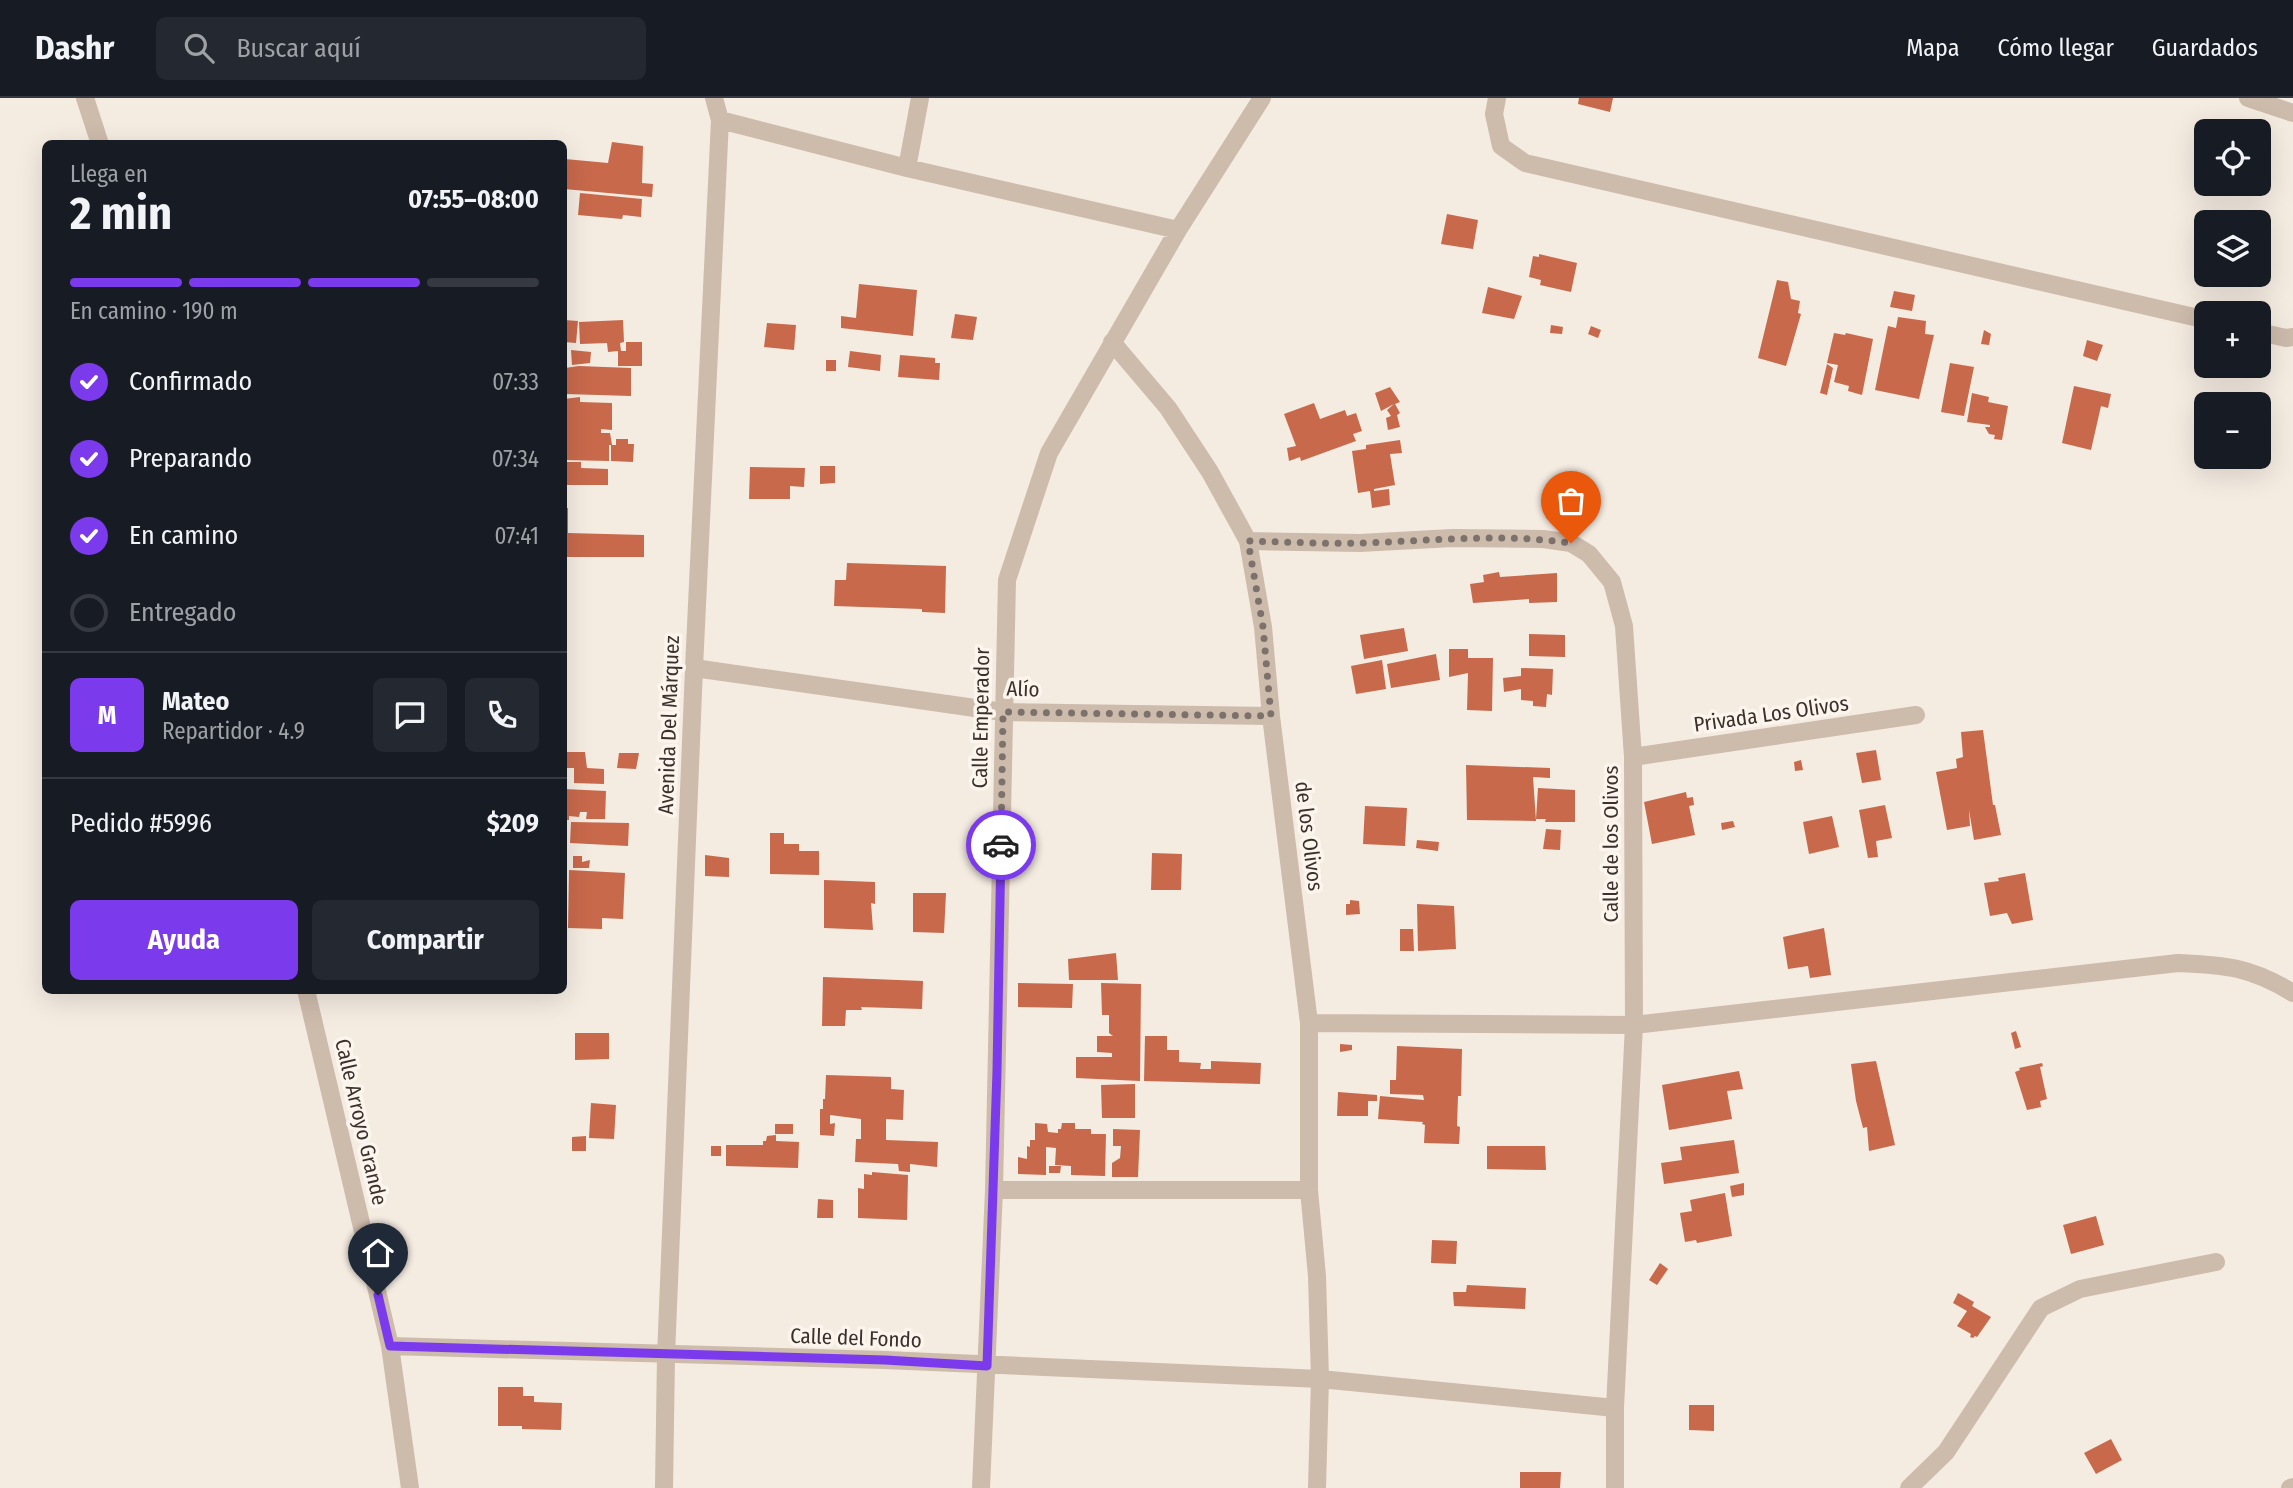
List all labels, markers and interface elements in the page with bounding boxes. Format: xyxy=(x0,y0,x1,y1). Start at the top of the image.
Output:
search box xyxy=(156,17,646,80)
text: Dashr xyxy=(35,28,114,68)
icon: search xyxy=(180,29,218,67)
text: Buscar aquí xyxy=(236,33,361,64)
text: Mapa xyxy=(1906,34,1959,62)
text: Cómo llegar xyxy=(1997,34,2114,62)
text: Guardados xyxy=(2152,34,2258,62)
map controls xyxy=(2194,119,2271,469)
button: locate xyxy=(2194,119,2271,196)
text: Llega en xyxy=(70,160,148,188)
text: 07:55–08:00 xyxy=(408,184,539,215)
text: 2 min xyxy=(70,186,172,241)
button: layers xyxy=(2194,210,2271,287)
text: En camino · 190 m xyxy=(70,297,238,325)
button: + xyxy=(2194,301,2271,378)
icon: check xyxy=(70,363,108,401)
text: Confirmado xyxy=(129,366,252,397)
text: 07:33 xyxy=(492,368,539,396)
button: − xyxy=(2194,392,2271,469)
icon: check xyxy=(70,440,108,478)
text: Preparando xyxy=(129,443,252,474)
text: 07:34 xyxy=(492,445,539,473)
pin xyxy=(1541,471,1601,543)
icon: bag xyxy=(1552,482,1590,520)
icon: check xyxy=(70,517,108,555)
text: En camino xyxy=(129,520,238,551)
text: 07:41 xyxy=(494,522,539,550)
text: Entregado xyxy=(129,597,236,628)
street label: Avenida Del Márquez xyxy=(653,635,685,815)
street label: Calle Emperador xyxy=(967,647,995,789)
street label: Alío xyxy=(1006,675,1040,703)
button: chat xyxy=(373,678,447,752)
button: phone xyxy=(465,678,539,752)
text: Mateo xyxy=(162,686,229,717)
street label: Privada Los Olivos xyxy=(1692,690,1850,738)
text: M xyxy=(98,700,116,731)
text: Repartidor · 4.9 xyxy=(162,717,305,745)
street label: Calle de los Olivos xyxy=(1598,765,1624,923)
street label: de los Olivos xyxy=(1289,780,1329,892)
text: Pedido #5996 xyxy=(70,808,212,839)
text: $209 xyxy=(487,808,539,839)
courier xyxy=(966,810,1036,880)
icon: car xyxy=(982,826,1020,864)
button: Ayuda xyxy=(70,900,298,980)
button: Compartir xyxy=(312,900,539,980)
street label: Calle Arroyo Grande xyxy=(329,1036,393,1208)
pin xyxy=(348,1223,408,1295)
icon: home xyxy=(359,1234,397,1272)
street label: Calle del Fondo xyxy=(790,1323,922,1353)

